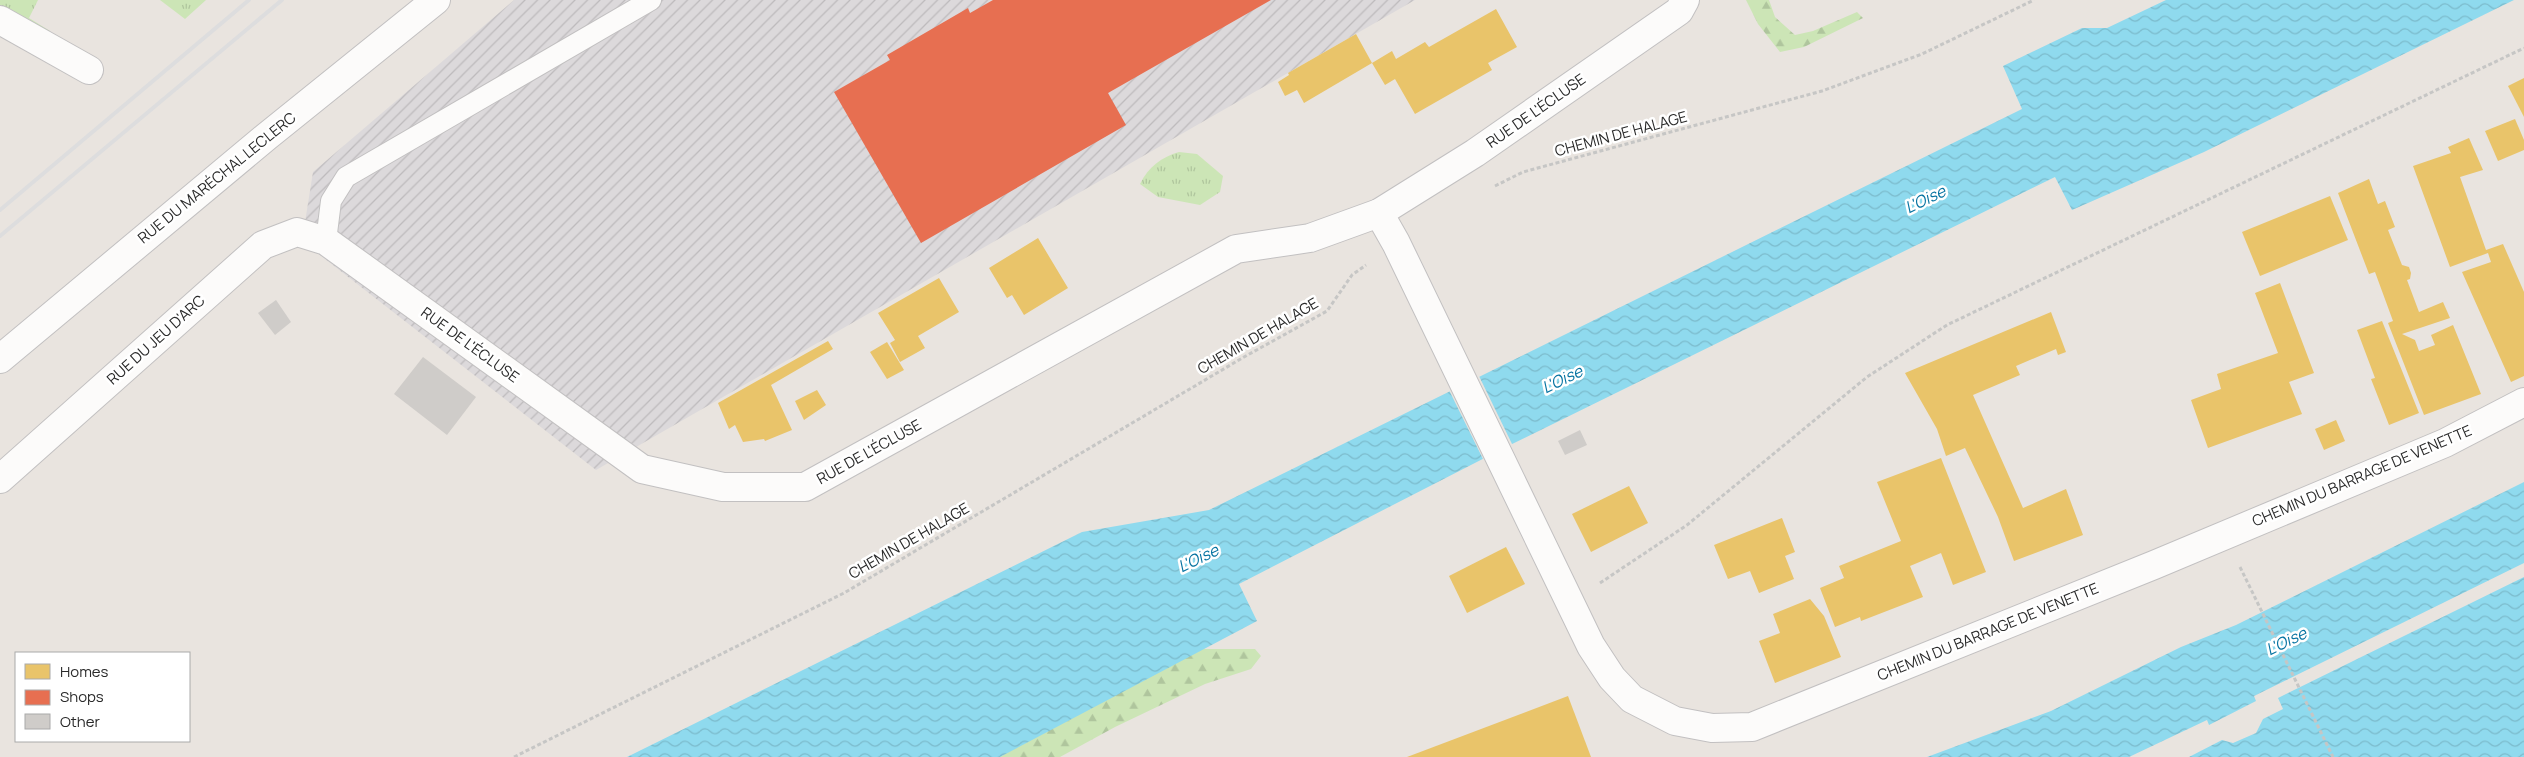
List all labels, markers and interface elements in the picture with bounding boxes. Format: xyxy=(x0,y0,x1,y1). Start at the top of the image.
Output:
street label: RUE DE L'ÉCLUSE xyxy=(1482,69,1590,153)
street label: CHEMIN DE HALAGE xyxy=(1552,106,1689,161)
street label: RUE DU MARÉCHAL LECLERC xyxy=(133,107,300,248)
water label: L'Oise xyxy=(1901,179,1951,218)
street label: RUE DU JEU D'ARC xyxy=(102,290,209,389)
street label: CHEMIN DE HALAGE xyxy=(1193,292,1322,379)
street label: RUE DE L'ÉCLUSE xyxy=(417,302,524,387)
water label: L'Oise xyxy=(1538,359,1588,398)
street label: RUE DE L'ÉCLUSE xyxy=(813,414,925,489)
street label: CHEMIN DU BARRAGE DE VENETTE xyxy=(2249,420,2475,531)
street label: CHEMIN DE HALAGE xyxy=(844,497,973,584)
water label: L'Oise xyxy=(1174,538,1224,577)
street label: CHEMIN DU BARRAGE DE VENETTE xyxy=(1874,577,2102,686)
water label: L'Oise xyxy=(2262,621,2312,660)
legend xyxy=(15,652,190,742)
text: Homes xyxy=(60,661,109,682)
text: Shops xyxy=(60,686,104,707)
text: Other xyxy=(60,711,101,732)

